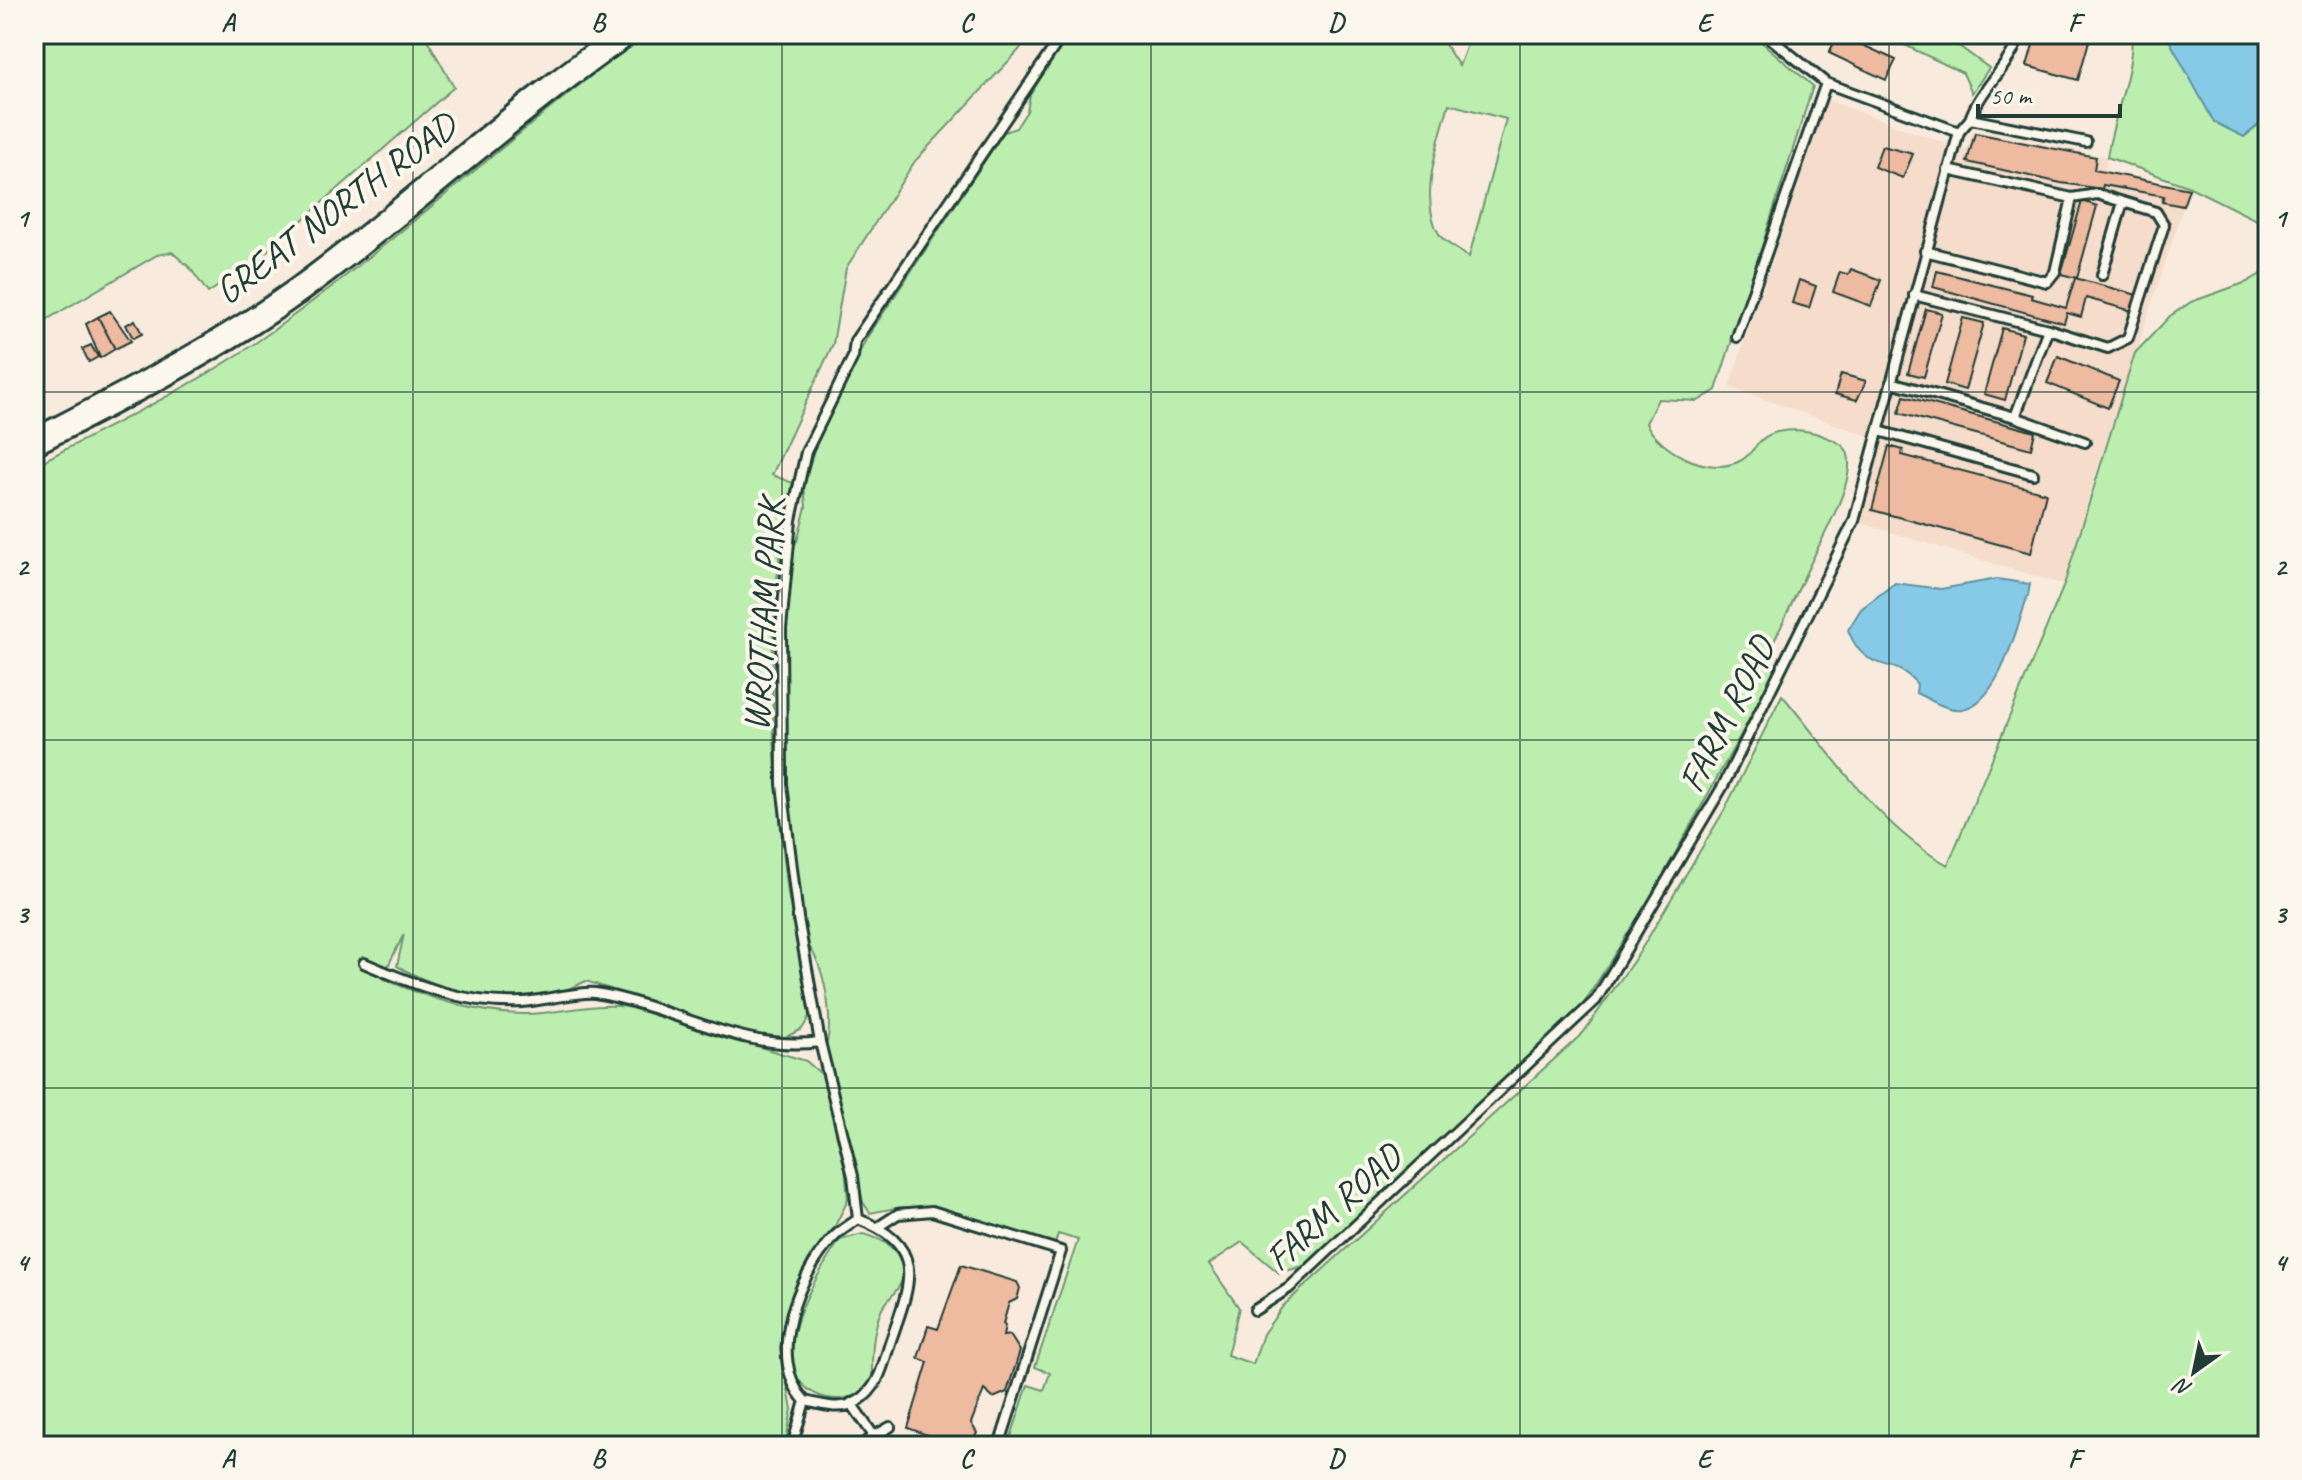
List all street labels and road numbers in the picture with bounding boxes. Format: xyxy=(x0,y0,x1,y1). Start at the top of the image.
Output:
street label: GREAT NORTH ROAD xyxy=(205,101,468,314)
street label: WROTHAM PARK xyxy=(732,491,795,733)
street label: FARM ROAD xyxy=(1667,626,1787,800)
street label: FARM ROAD xyxy=(1255,1132,1414,1281)

